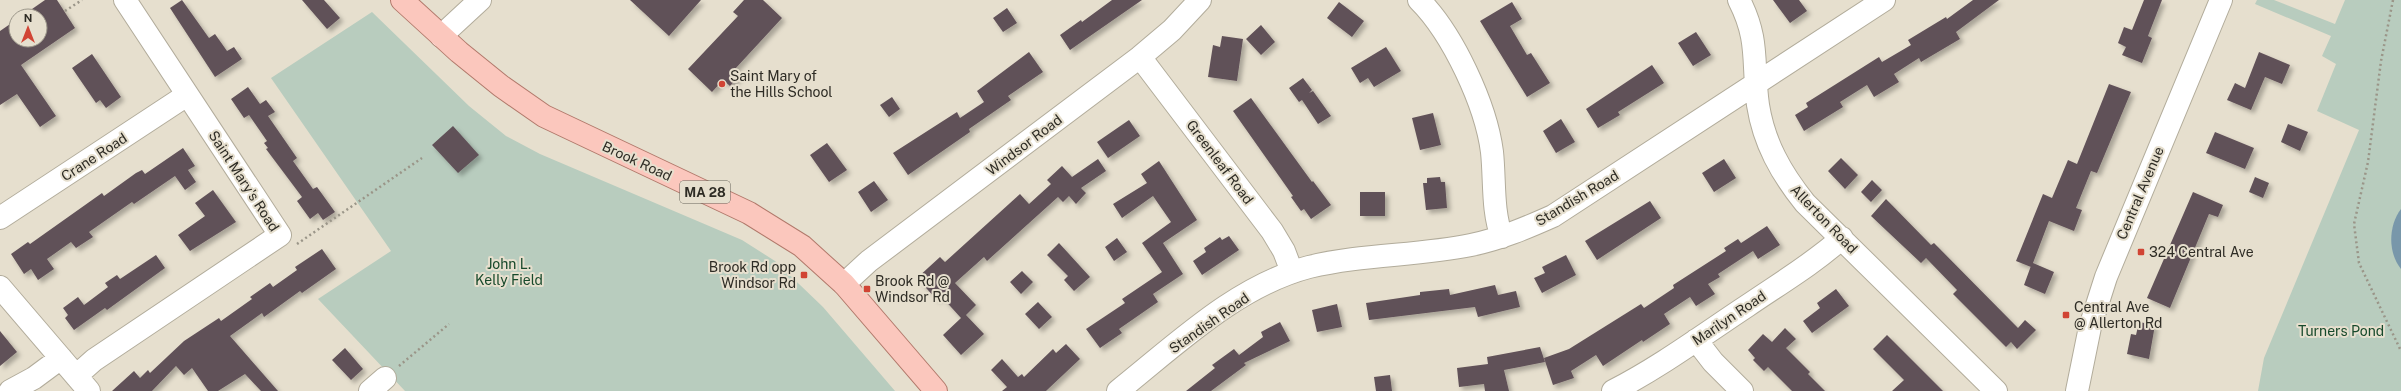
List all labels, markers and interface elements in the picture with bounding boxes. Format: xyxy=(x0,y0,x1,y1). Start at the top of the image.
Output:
north arrow xyxy=(8,8,48,48)
text: N xyxy=(24,12,32,24)
place label: Saint Mary of the Hills School xyxy=(730,68,833,100)
marker: Saint Mary of the Hills School xyxy=(717,79,727,89)
street label: Windsor Road xyxy=(983,111,1065,179)
street label: Greenleaf Road xyxy=(1183,117,1257,207)
street label: Saint Mary's Road xyxy=(206,128,282,234)
street label: Crane Road xyxy=(58,130,130,184)
street label: Brook Road xyxy=(600,138,674,184)
street label: Central Avenue xyxy=(2113,144,2167,242)
street label: Standish Road xyxy=(1533,167,1621,229)
road number: MA 28 xyxy=(680,181,730,203)
street label: Allerton Road xyxy=(1787,181,1861,257)
place label: 324 Central Ave xyxy=(2149,244,2254,260)
marker: 324 Central Ave xyxy=(2136,247,2146,257)
park label: John L. Kelly Field xyxy=(475,256,543,288)
place label: Brook Rd opp Windsor Rd xyxy=(709,259,796,291)
marker: Brook Rd opp Windsor Rd xyxy=(799,270,809,280)
place label: Brook Rd @ Windsor Rd xyxy=(875,273,950,305)
marker: Brook Rd @ Windsor Rd xyxy=(862,284,872,294)
street label: Marilyn Road xyxy=(1689,288,1769,348)
street label: Standish Road xyxy=(1166,290,1252,356)
place label: Central Ave @ Allerton Rd xyxy=(2074,299,2162,331)
marker: Central Ave @ Allerton Rd xyxy=(2061,310,2071,320)
park label: Turners Pond xyxy=(2298,323,2384,339)

